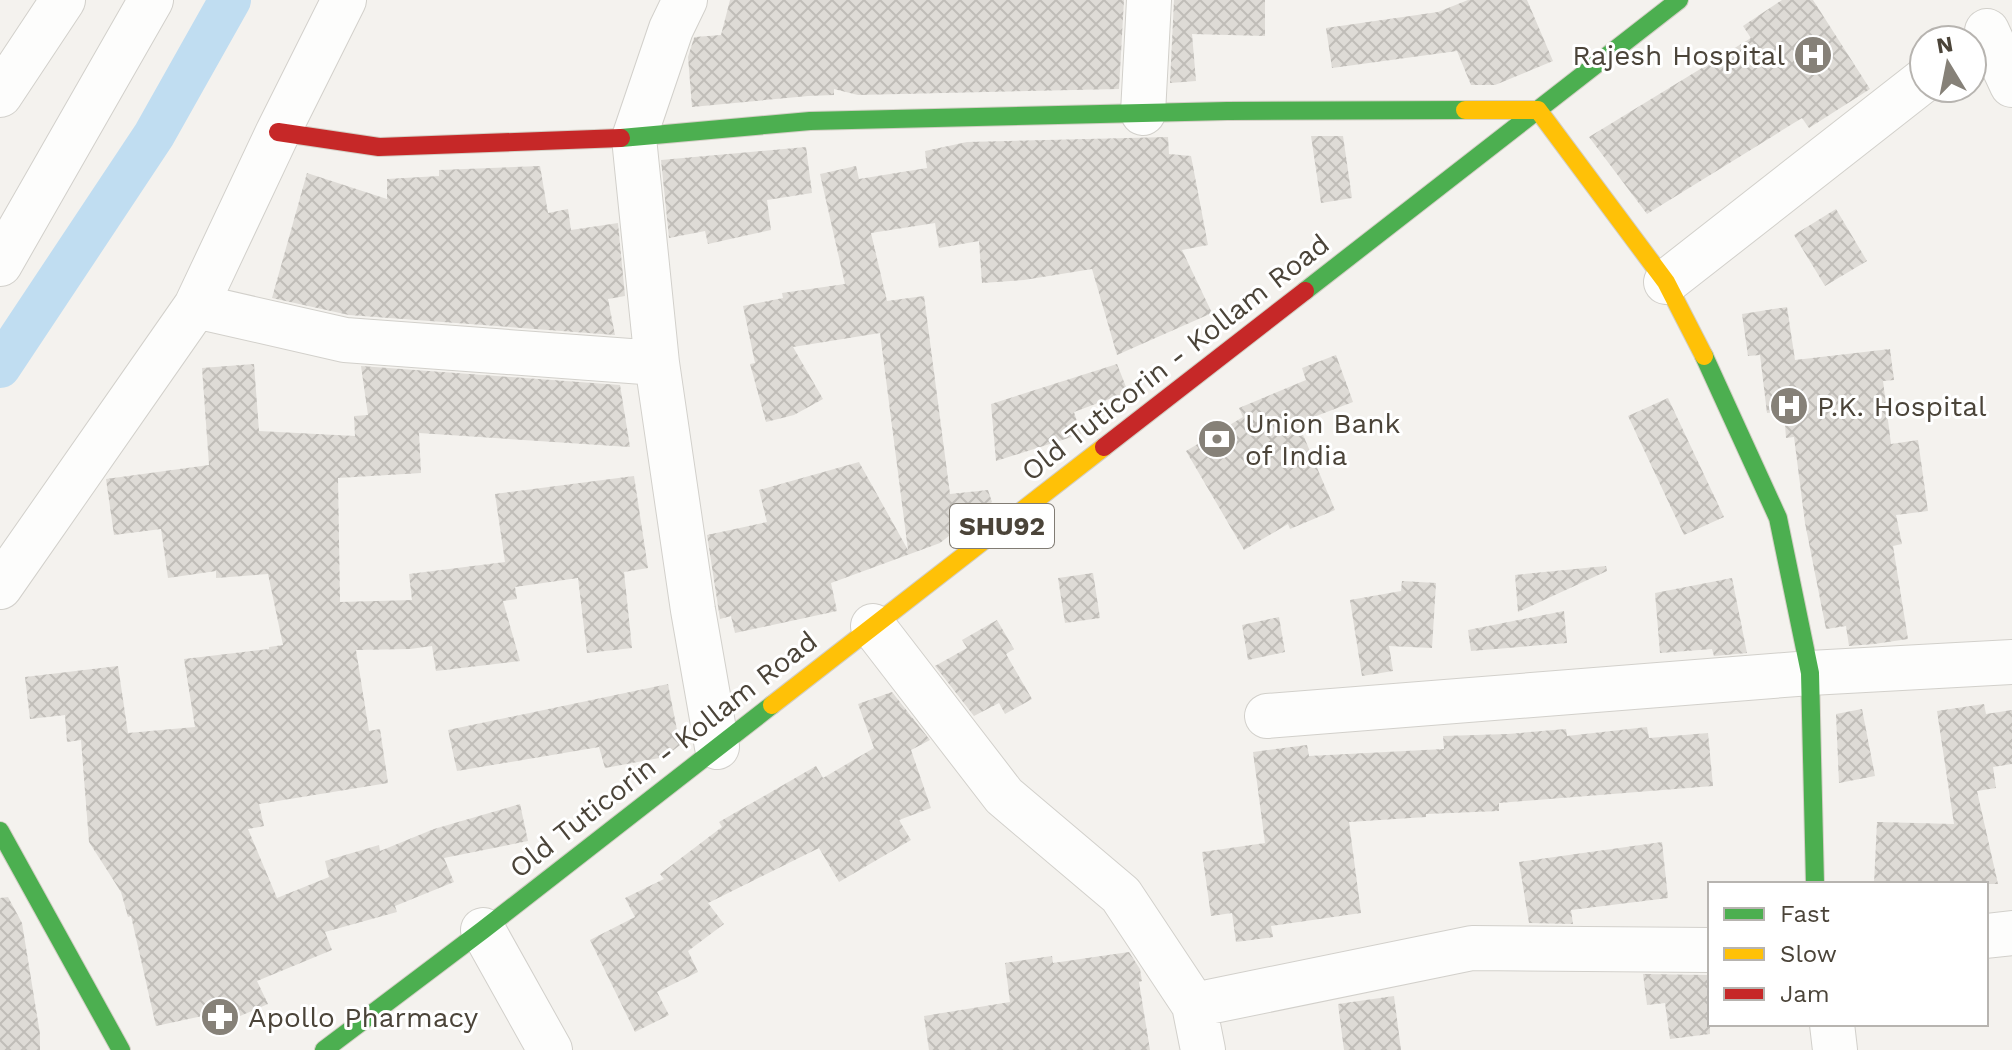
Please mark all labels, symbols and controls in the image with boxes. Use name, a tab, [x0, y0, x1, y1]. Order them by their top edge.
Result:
north arrow	[1908, 24, 1988, 104]
text: N	[1934, 31, 1955, 59]
hospital icon: Rajesh Hospital	[1792, 34, 1834, 76]
place label: Rajesh Hospital	[1572, 39, 1785, 72]
street label: Old Tuticorin - Kollam Road	[1015, 227, 1336, 488]
hospital icon: P.K. Hospital	[1768, 385, 1810, 427]
place label: P.K. Hospital	[1817, 390, 1987, 423]
place label: Union Bank of India	[1245, 407, 1401, 472]
bank icon: Union Bank of India	[1196, 418, 1238, 460]
road number: SHU92	[950, 504, 1054, 548]
street label: Old Tuticorin - Kollam Road	[503, 624, 824, 885]
legend	[1708, 882, 1988, 1026]
text: Fast	[1780, 900, 1830, 928]
text: Slow	[1780, 940, 1837, 968]
text: Jam	[1780, 980, 1830, 1008]
pharmacy icon: Apollo Pharmacy	[199, 996, 241, 1038]
place label: Apollo Pharmacy	[248, 1001, 479, 1034]

